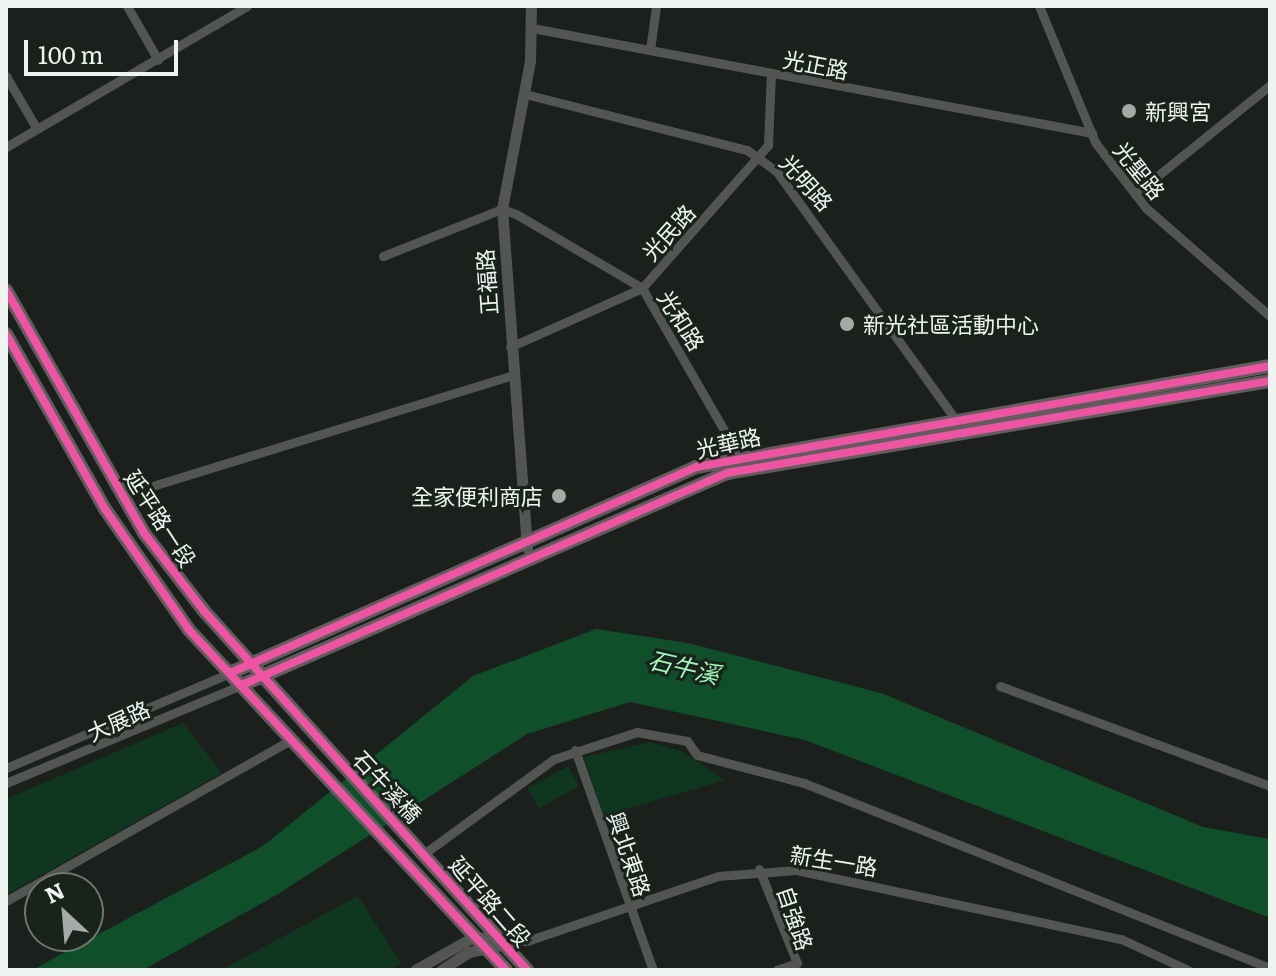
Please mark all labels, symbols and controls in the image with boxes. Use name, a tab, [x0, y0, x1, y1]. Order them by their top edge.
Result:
scale bar	[28, 24, 182, 74]
text: 100 m	[38, 36, 104, 71]
street label: 光正路	[781, 45, 851, 83]
place label: 新興宮	[1145, 98, 1211, 124]
marker: 新興宮	[1120, 102, 1138, 120]
street label: 光聖路	[1109, 136, 1171, 204]
street label: 光明路	[775, 149, 839, 215]
street label: 光民路	[636, 199, 700, 265]
street label: 正福路	[471, 248, 501, 316]
street label: 光和路	[653, 285, 711, 355]
place label: 新光社區活動中心	[863, 311, 1039, 337]
marker: 新光社區活動中心	[838, 315, 856, 333]
street label: 光華路	[693, 422, 763, 462]
street label: 延平路一段	[120, 465, 202, 571]
place label: 全家便利商店	[411, 483, 543, 509]
marker: 全家便利商店	[550, 487, 568, 505]
water label: 石牛溪	[646, 644, 722, 688]
street label: 大展路	[82, 695, 154, 745]
street label: 石牛溪橋	[348, 745, 428, 827]
street label: 興北東路	[603, 808, 657, 900]
street label: 新生一路	[788, 840, 880, 880]
street label: 延平路二段	[445, 851, 537, 951]
north arrow	[24, 872, 104, 952]
text: N	[39, 873, 70, 911]
street label: 自強路	[773, 883, 819, 953]

